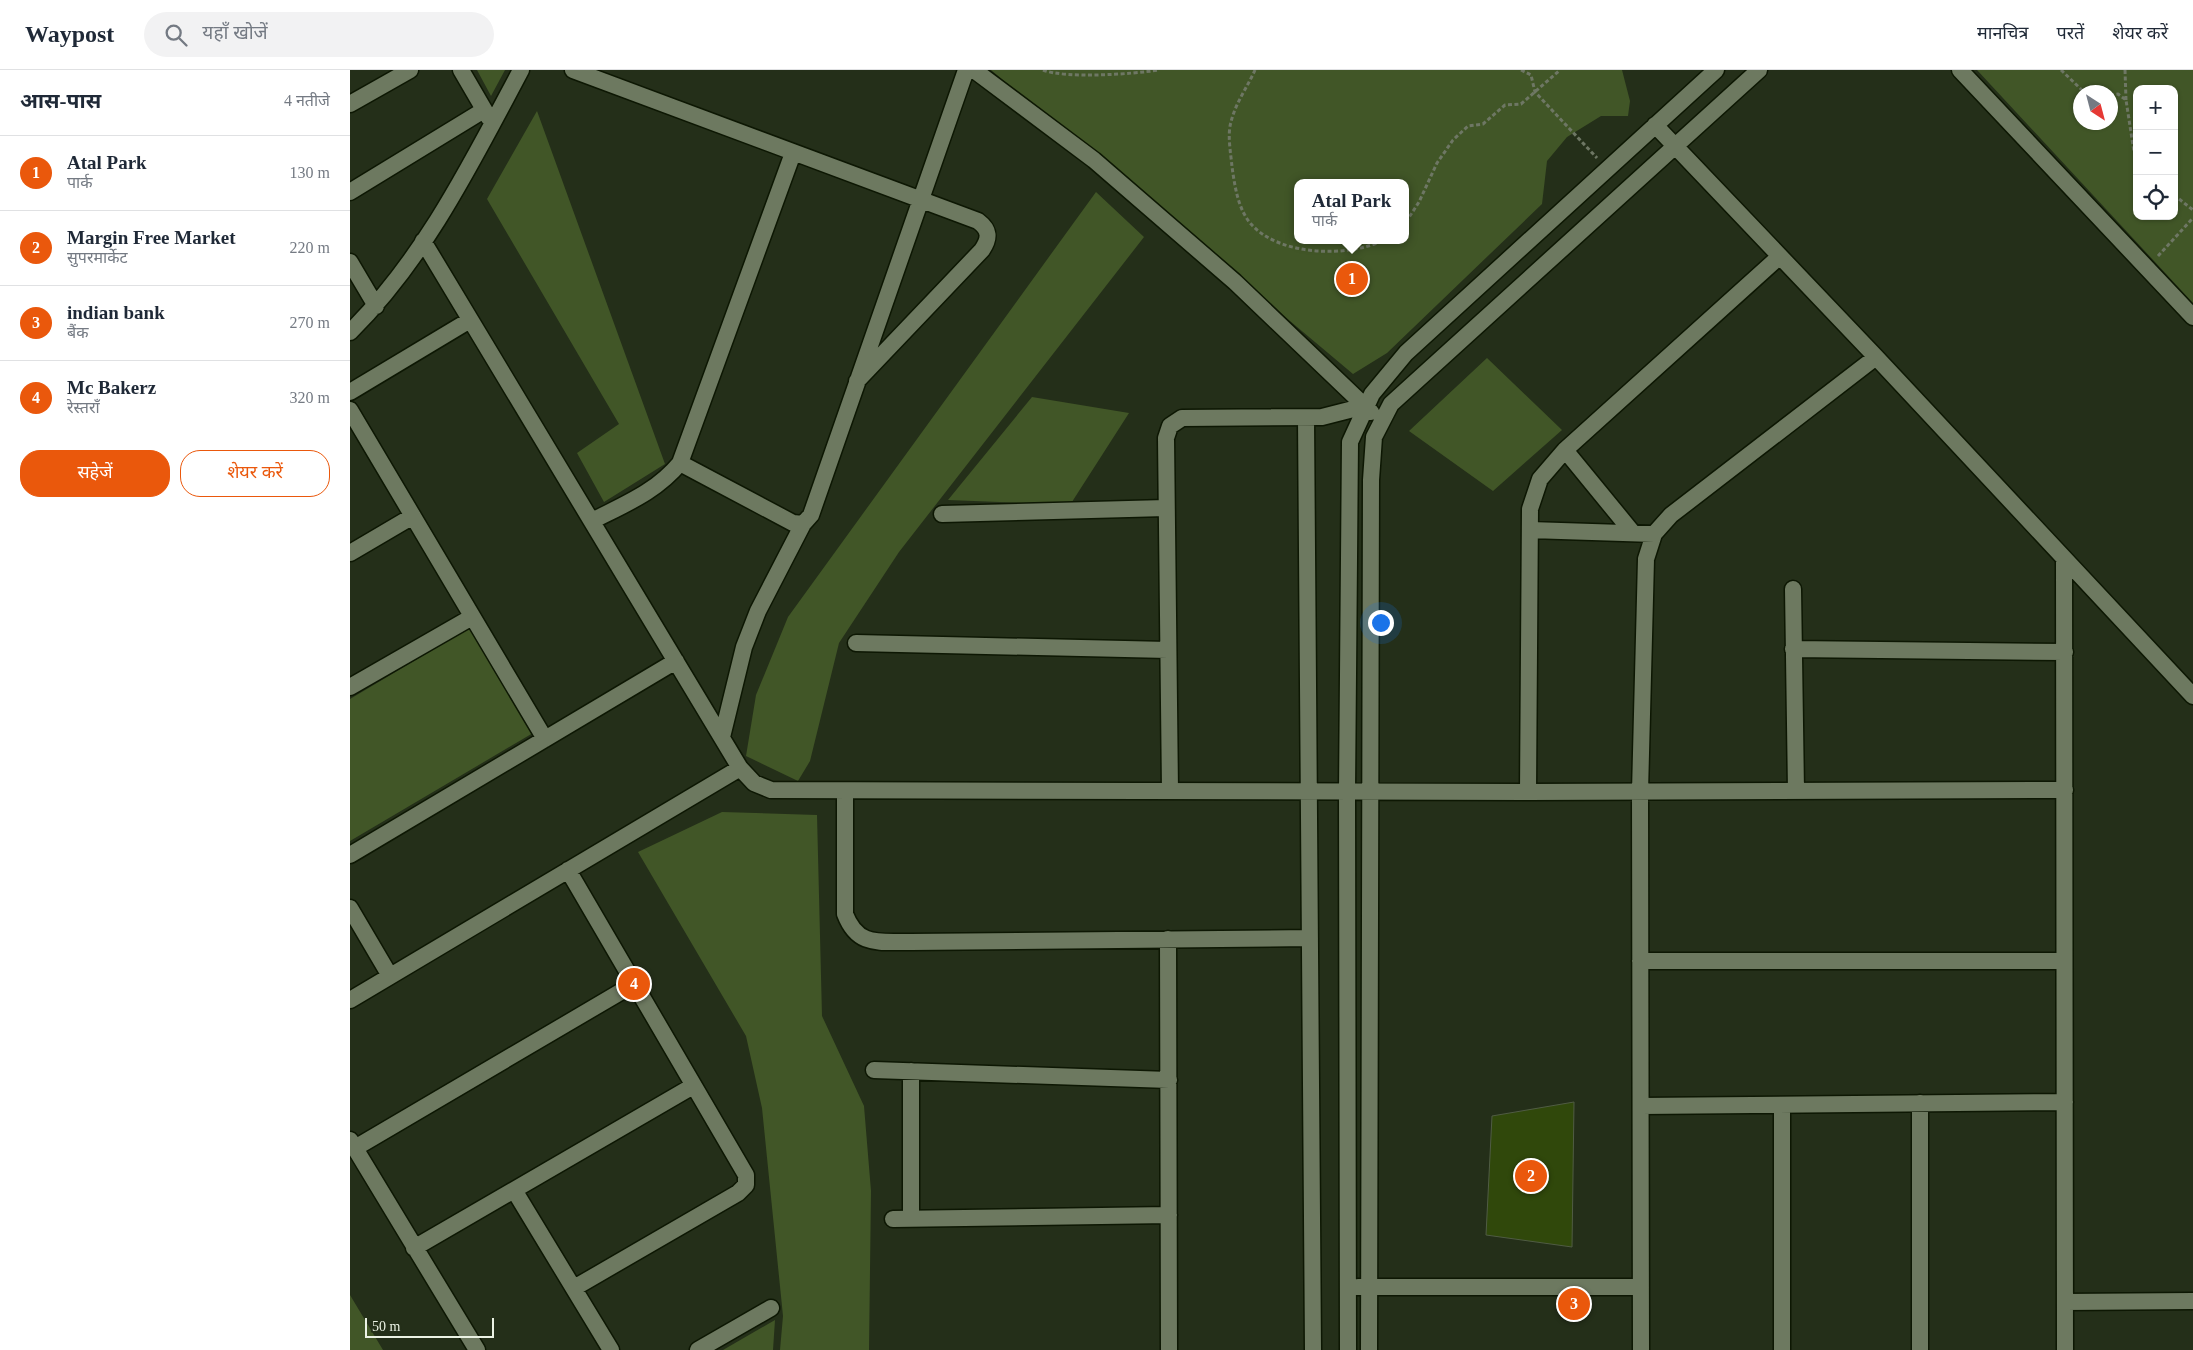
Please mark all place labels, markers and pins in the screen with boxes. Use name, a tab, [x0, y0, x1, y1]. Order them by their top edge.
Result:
pin: 1	[1336, 260, 1368, 298]
pin: 4	[618, 965, 650, 1003]
pin: 2	[1515, 1157, 1547, 1195]
pin: 3	[1558, 1285, 1590, 1323]

